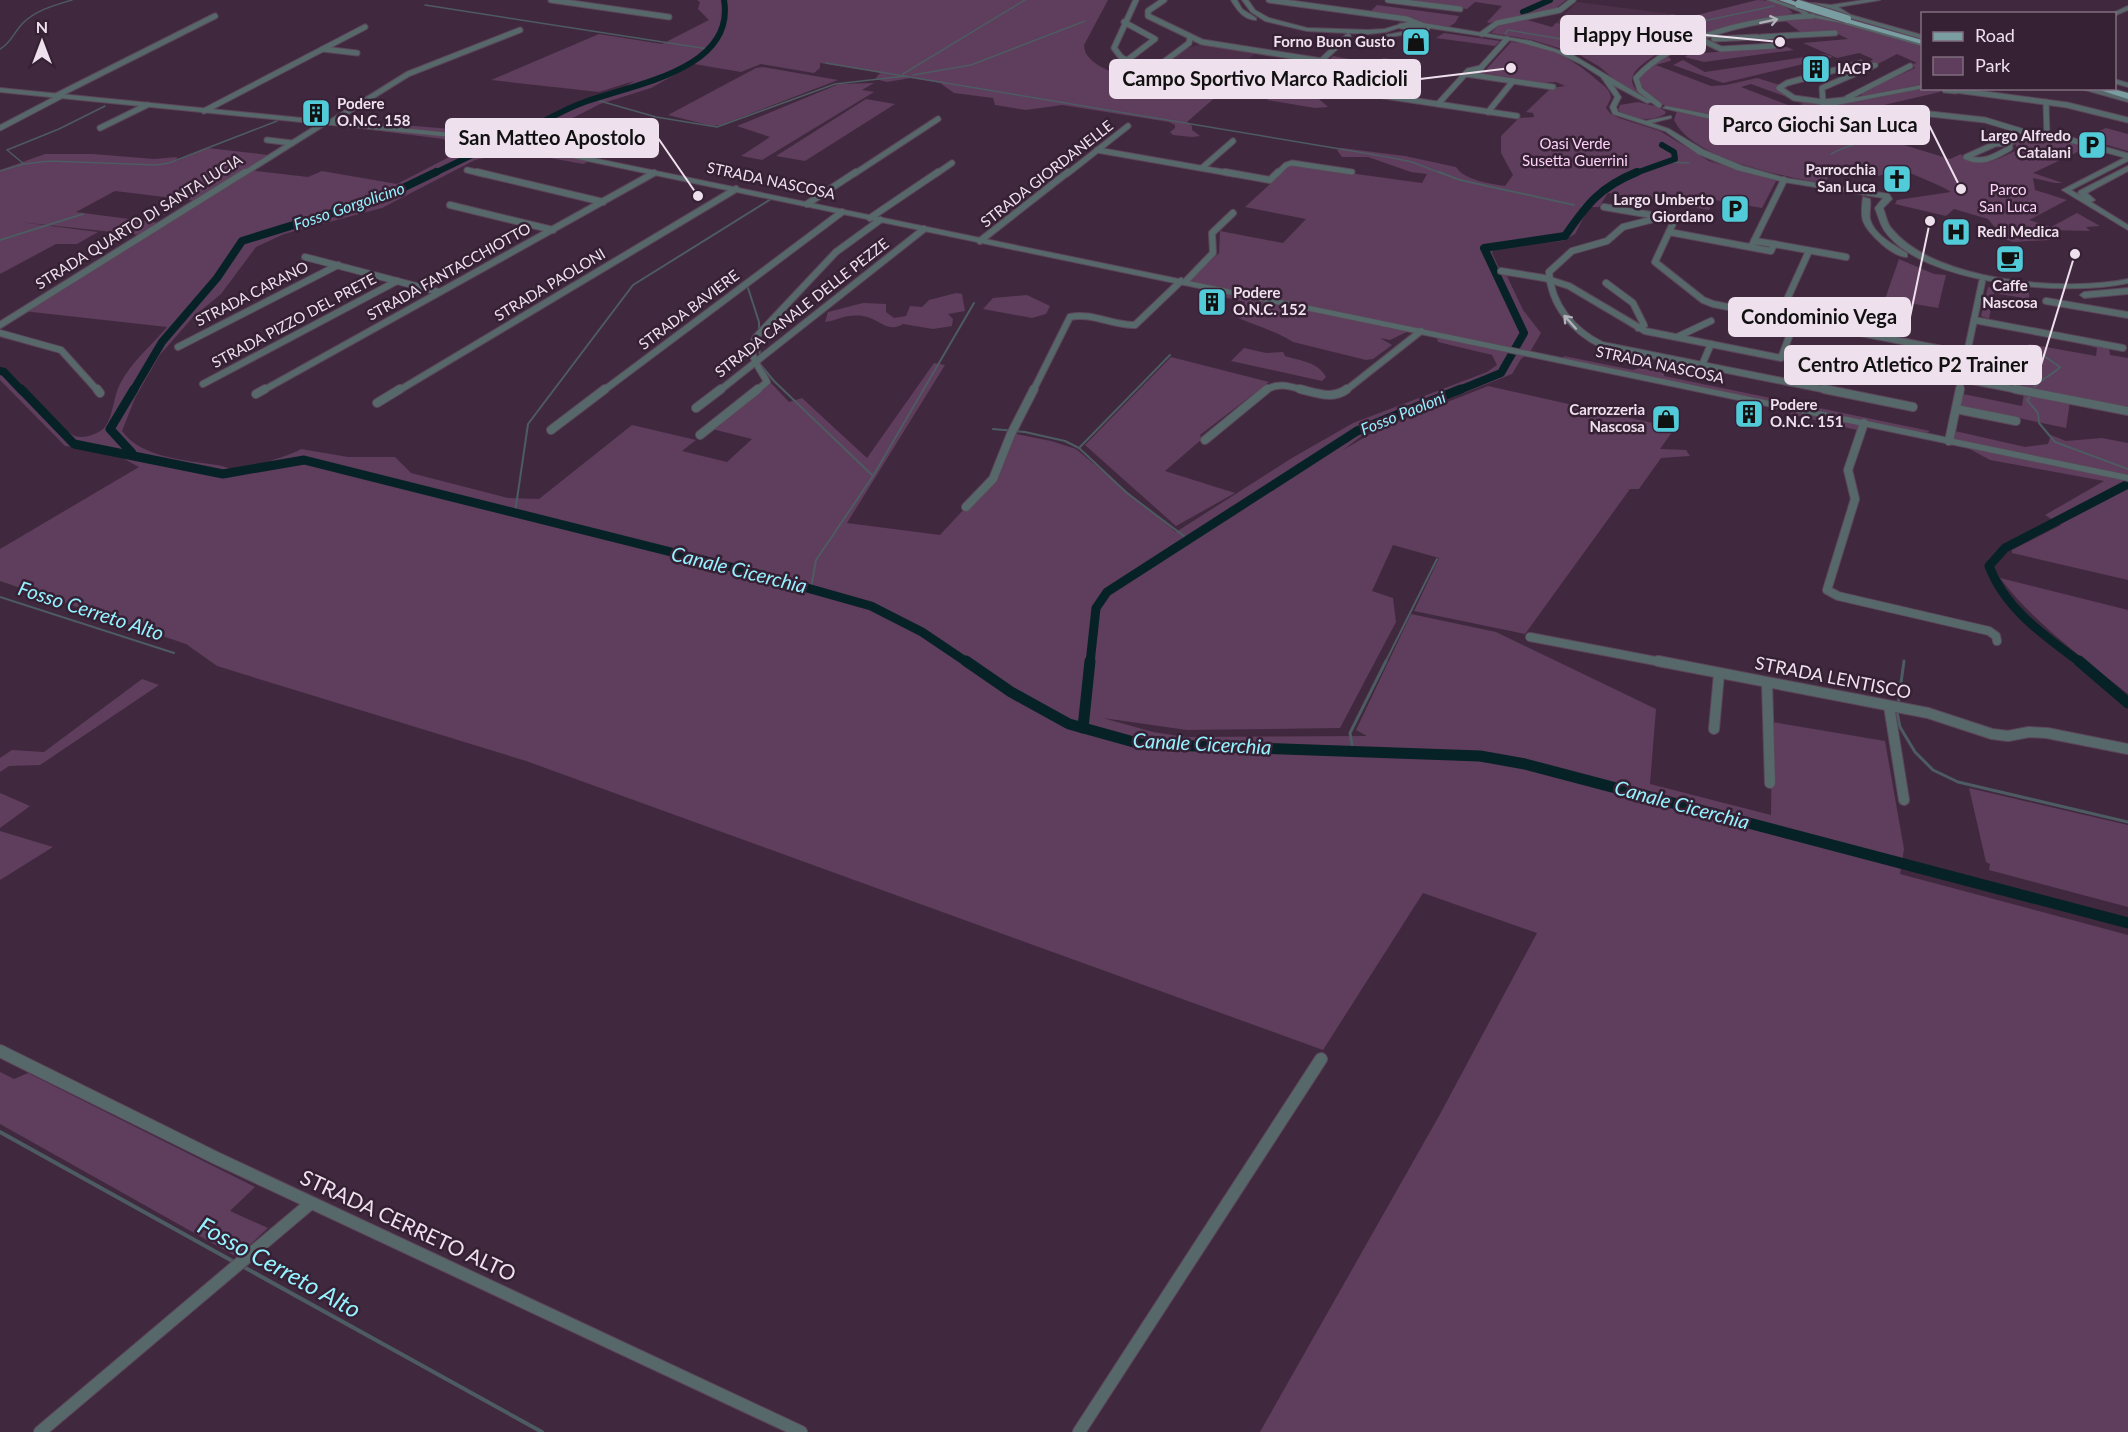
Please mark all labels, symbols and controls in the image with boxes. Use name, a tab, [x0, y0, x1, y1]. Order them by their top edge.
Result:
north arrow	[12, 12, 72, 72]
legend	[1921, 12, 2116, 90]
one-way arrow	[1759, 15, 1778, 27]
callout: Happy House	[1561, 16, 1705, 54]
text: N	[36, 17, 48, 36]
text: Happy House	[1573, 22, 1693, 46]
text: Road	[1975, 24, 2015, 46]
shop icon: Forno Buon Gusto	[1400, 26, 1432, 58]
place label: Forno Buon Gusto	[1273, 32, 1395, 50]
building icon: IACP	[1800, 53, 1832, 85]
text: Park	[1975, 54, 2011, 76]
place label: IACP	[1837, 59, 1871, 77]
callout: Campo Sportivo Marco Radicioli	[1110, 60, 1420, 98]
text: Campo Sportivo Marco Radicioli	[1122, 66, 1408, 90]
place label: Podere O.N.C. 158	[337, 94, 411, 129]
building icon: Podere O.N.C. 158	[300, 97, 332, 129]
callout: Parco Giochi San Luca	[1710, 106, 1929, 144]
text: Parco Giochi San Luca	[1722, 112, 1918, 136]
street label: STRADA GIORDANELLE	[977, 116, 1116, 231]
callout: San Matteo Apostolo	[446, 119, 658, 157]
text: San Matteo Apostolo	[459, 125, 645, 149]
place label: Largo Alfredo Catalani	[1981, 126, 2071, 161]
parking icon: Largo Alfredo Catalani	[2076, 129, 2108, 161]
park label: Oasi Verde Susetta Guerrini	[1522, 134, 1628, 169]
street label: STRADA QUARTO DI SANTA LUCIA	[32, 149, 246, 292]
street label: STRADA NASCOSA	[705, 158, 838, 203]
place label: Parrocchia San Luca	[1806, 160, 1876, 195]
church icon: Parrocchia San Luca	[1881, 163, 1913, 195]
water label: Fosso Gorgolicino	[291, 178, 407, 233]
park label: Parco San Luca	[1979, 180, 2037, 215]
place label: Largo Umberto Giordano	[1613, 190, 1714, 225]
parking icon: Largo Umberto Giordano	[1719, 193, 1751, 225]
hospital icon: Redi Medica	[1940, 216, 1972, 248]
street label: STRADA FANTACCHIOTTO	[364, 219, 533, 324]
place label: Redi Medica	[1977, 222, 2059, 240]
street label: STRADA CANALE DELLE PEZZE	[711, 234, 892, 381]
cafe icon: Caffe Nascosa	[1994, 243, 2026, 275]
street label: STRADA PAOLONI	[491, 244, 608, 324]
street label: STRADA CARANO	[192, 257, 311, 329]
street label: STRADA BAVIERE	[635, 266, 742, 353]
street label: STRADA PIZZO DEL PRETE	[208, 269, 379, 371]
place label: Caffe Nascosa	[1982, 276, 2038, 311]
place label: Podere O.N.C. 152	[1233, 283, 1307, 318]
building icon: Podere O.N.C. 152	[1196, 286, 1228, 318]
callout: Condominio Vega	[1729, 298, 1910, 336]
text: Condominio Vega	[1741, 304, 1897, 328]
one-way arrow	[1563, 314, 1577, 329]
street label: STRADA NASCOSA	[1594, 342, 1727, 387]
callout: Centro Atletico P2 Trainer	[1785, 346, 2041, 384]
text: Centro Atletico P2 Trainer	[1798, 352, 2029, 376]
water label: Fosso Paoloni	[1358, 387, 1448, 438]
place label: Podere O.N.C. 151	[1770, 395, 1843, 430]
building icon: Podere O.N.C. 151	[1733, 398, 1765, 430]
place label: Carrozzeria Nascosa	[1569, 400, 1645, 435]
shop icon: Carrozzeria Nascosa	[1650, 403, 1682, 435]
water label: Canale Cicerchia	[669, 541, 809, 597]
water label: Fosso Cerreto Alto	[16, 575, 167, 645]
street label: STRADA LENTISCO	[1753, 651, 1913, 703]
water label: Canale Cicerchia	[1132, 727, 1272, 759]
water label: Canale Cicerchia	[1612, 774, 1752, 834]
street label: STRADA CERRETO ALTO	[297, 1164, 520, 1286]
water label: Fosso Cerreto Alto	[193, 1210, 366, 1323]

